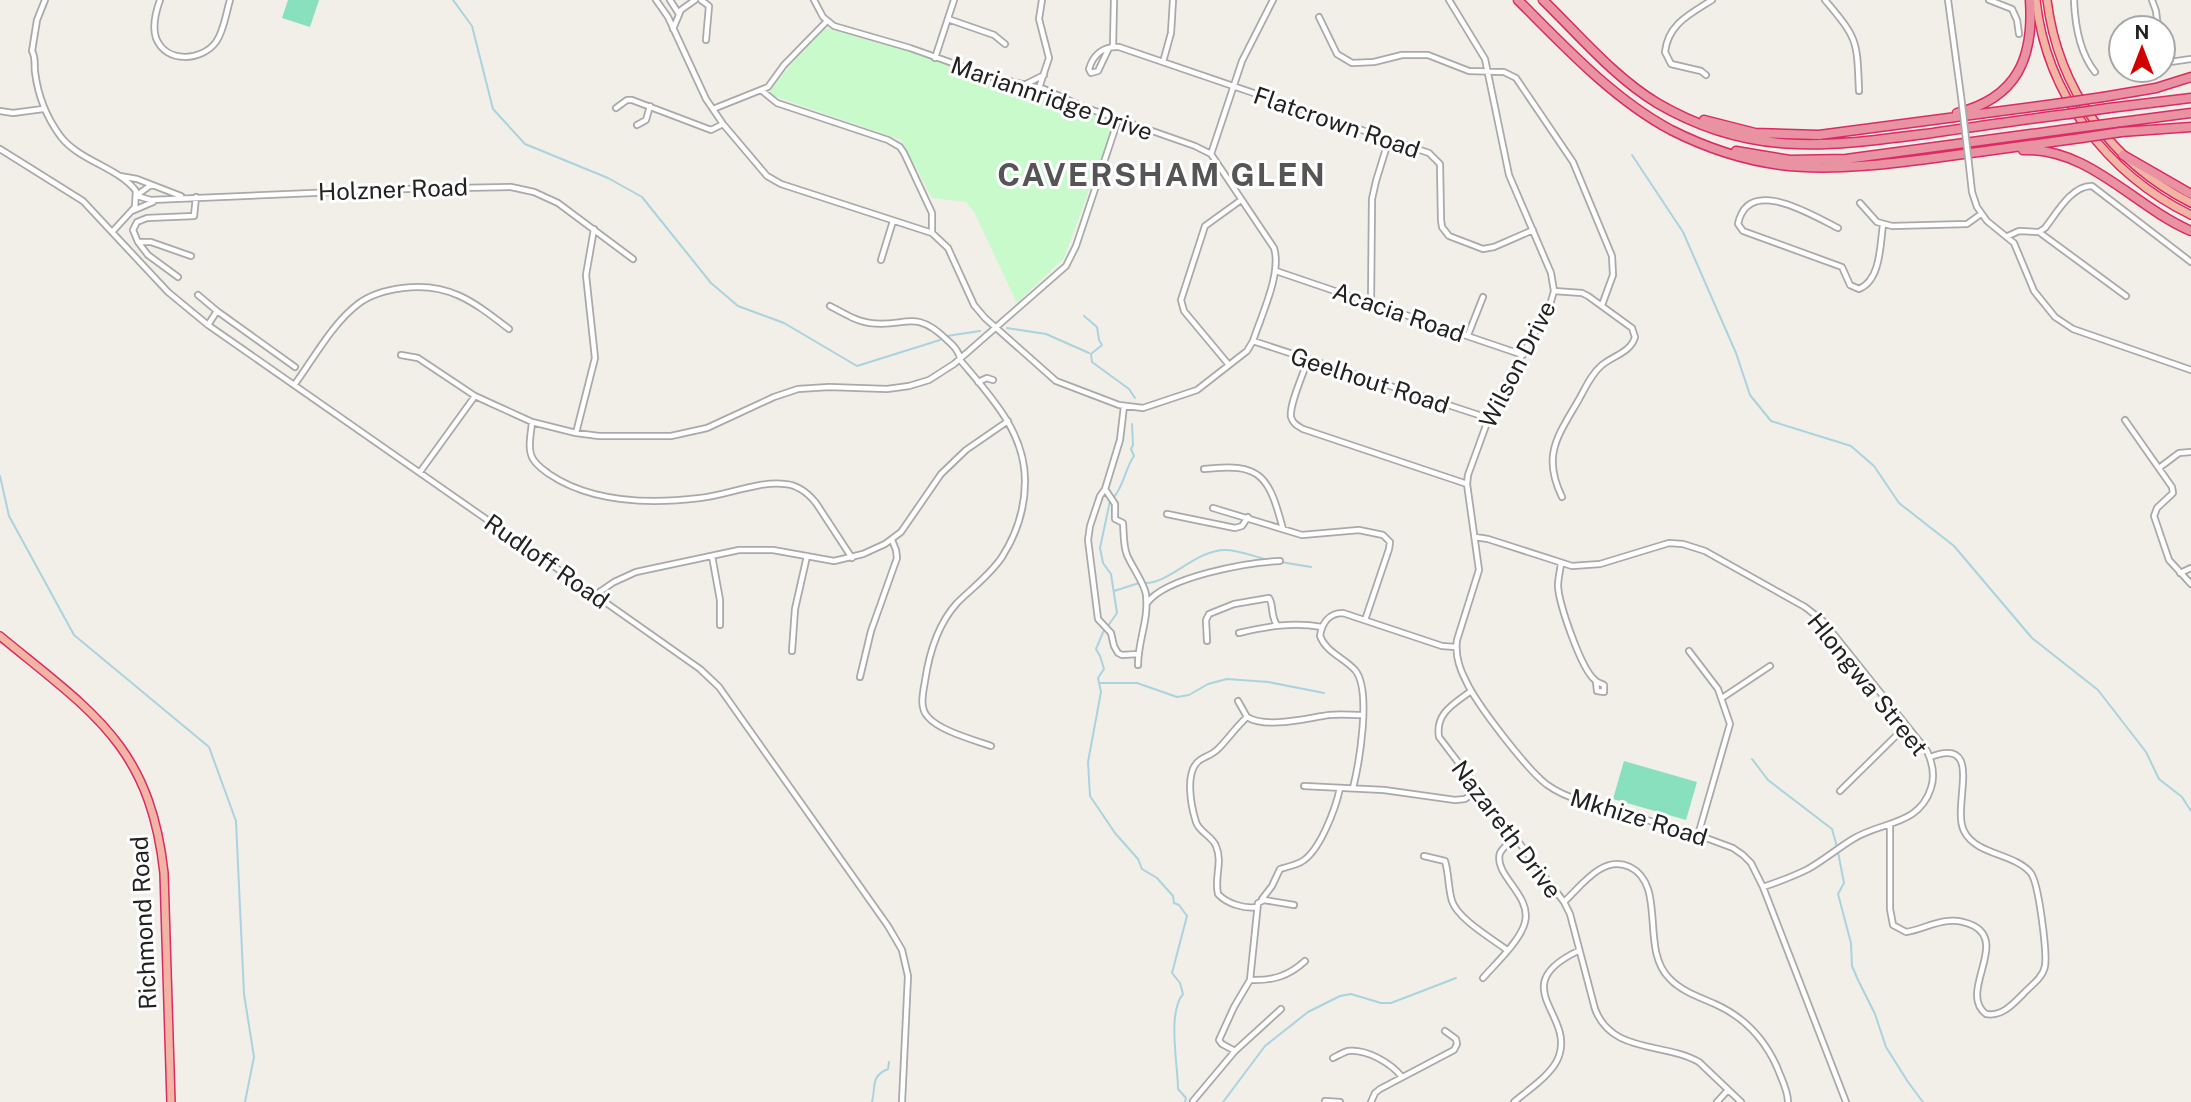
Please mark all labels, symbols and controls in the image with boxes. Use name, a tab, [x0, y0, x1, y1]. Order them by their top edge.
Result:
north arrow	[2107, 14, 2177, 84]
text: N	[2135, 21, 2149, 43]
street label: Mariannridge Drive	[947, 50, 1157, 146]
street label: Flatcrown Road	[1250, 80, 1424, 164]
district label: CAVERSHAM GLEN	[997, 156, 1327, 193]
street label: Holzner Road	[317, 172, 469, 206]
street label: Acacia Road	[1329, 276, 1469, 348]
street label: Wilson Drive	[1473, 296, 1561, 432]
street label: Geelhout Road	[1287, 341, 1453, 419]
street label: Rudloff Road	[479, 508, 615, 614]
street label: Hlongwa Street	[1802, 607, 1934, 761]
street label: Nazareth Drive	[1446, 755, 1568, 903]
street label: Mkhize Road	[1567, 783, 1711, 851]
street label: Richmond Road	[124, 835, 162, 1011]

